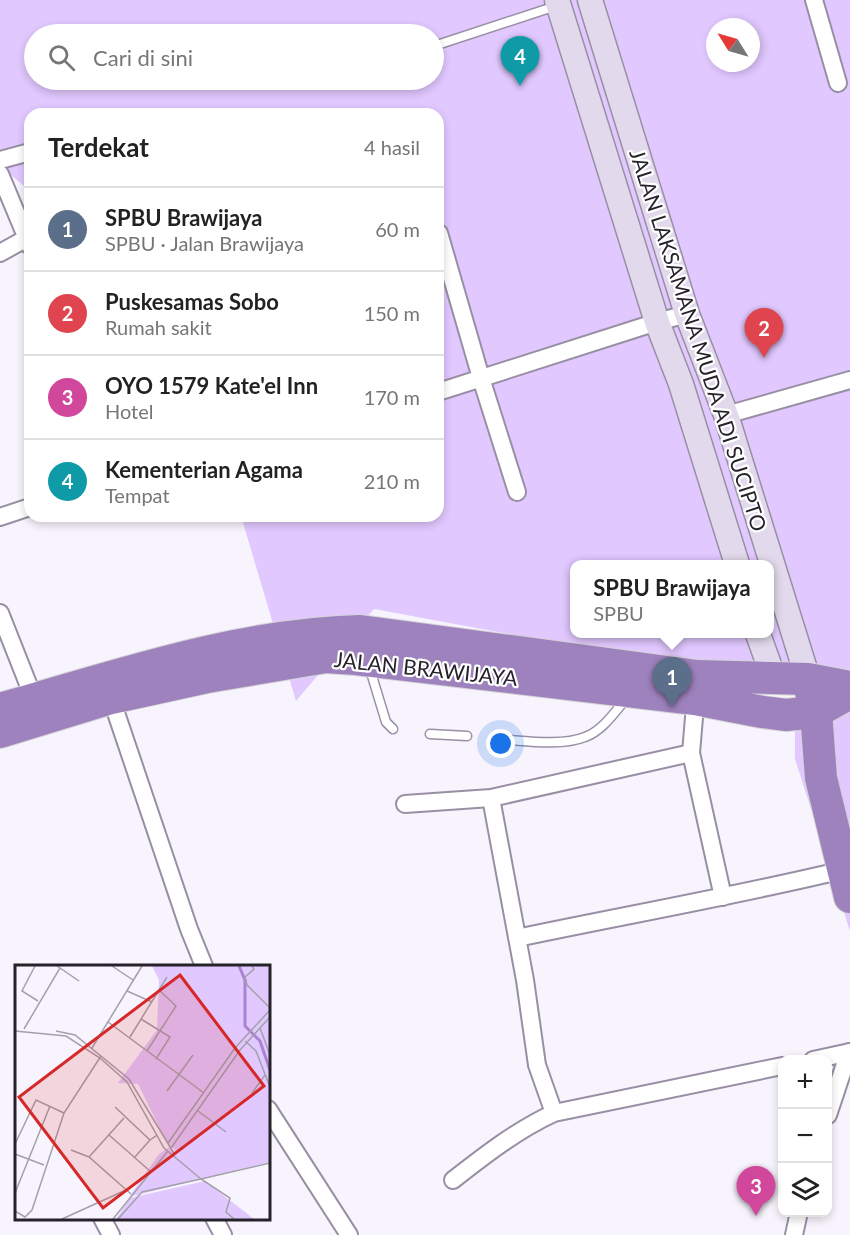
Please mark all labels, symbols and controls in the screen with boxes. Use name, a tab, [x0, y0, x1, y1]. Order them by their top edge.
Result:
north arrow	[706, 18, 760, 72]
search box	[24, 24, 444, 90]
pin: 4	[500, 36, 540, 86]
icon: search	[45, 41, 78, 74]
text: Cari di sini	[93, 44, 193, 71]
text: Terdekat	[48, 131, 149, 163]
text: 4 hasil	[364, 135, 420, 159]
street label: JALAN LAKSAMANA MUDA ADI SUCIPTO	[625, 146, 773, 534]
text: SPBU Brawijaya	[105, 204, 262, 231]
text: 1	[62, 217, 73, 241]
text: 60 m	[375, 217, 420, 241]
text: SPBU · Jalan Brawijaya	[105, 231, 304, 255]
text: Puskesamas Sobo	[105, 288, 279, 315]
text: 2	[62, 301, 73, 325]
text: 150 m	[364, 301, 420, 325]
pin: 2	[744, 308, 783, 358]
text: Rumah sakit	[105, 315, 212, 339]
text: OYO 1579 Kate'el Inn	[105, 372, 318, 399]
text: 3	[62, 385, 73, 409]
text: 170 m	[364, 385, 420, 409]
text: Hotel	[105, 399, 154, 423]
text: Kementerian Agama	[105, 456, 303, 483]
text: 4	[62, 469, 73, 493]
text: 210 m	[364, 469, 420, 493]
text: Tempat	[105, 483, 170, 507]
popup	[570, 560, 774, 638]
text: SPBU Brawijaya	[593, 574, 751, 601]
text: SPBU	[593, 601, 644, 625]
street label: JALAN BRAWIJAYA	[333, 646, 520, 690]
pin: 1	[652, 658, 692, 707]
your location	[486, 729, 515, 758]
inset map	[15, 965, 270, 1220]
map controls	[778, 1055, 832, 1217]
button: +	[778, 1055, 832, 1109]
button: −	[778, 1109, 832, 1163]
button: layers	[778, 1163, 832, 1217]
pin: 3	[736, 1166, 776, 1216]

